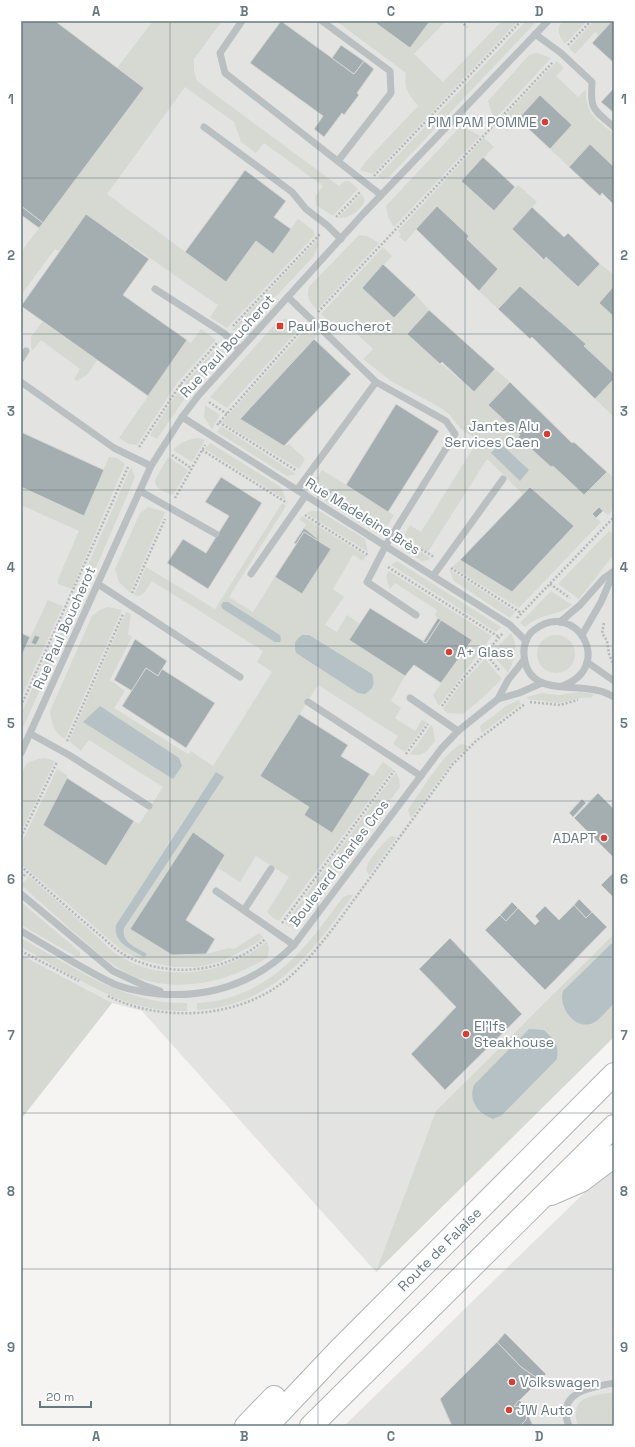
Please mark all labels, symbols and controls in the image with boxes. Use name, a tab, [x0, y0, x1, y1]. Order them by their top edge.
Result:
text: A	[92, 3, 101, 20]
text: B	[240, 3, 249, 20]
text: C	[387, 3, 395, 20]
text: D	[535, 3, 544, 20]
text: 1	[8, 91, 14, 108]
text: 1	[621, 91, 627, 108]
place label: PIM PAM POMME	[427, 113, 537, 131]
marker: PIM PAM POMME	[540, 117, 550, 127]
text: 2	[7, 247, 15, 264]
text: 2	[620, 247, 628, 264]
street label: Rue Paul Boucherot	[176, 291, 278, 401]
place label: Paul Boucherot	[288, 317, 391, 335]
marker: Paul Boucherot	[275, 321, 285, 331]
text: 3	[7, 403, 15, 420]
text: 3	[620, 403, 628, 420]
place label: Jantes Alu Services Caen	[445, 417, 539, 451]
marker: Jantes Alu Services Caen	[542, 429, 552, 439]
street label: Rue Madeleine Brès	[302, 473, 424, 559]
text: 4	[7, 559, 15, 576]
text: 4	[620, 559, 628, 576]
street label: Rue Paul Boucherot	[29, 564, 99, 692]
place label: A+ Glass	[457, 643, 514, 661]
marker: A+ Glass	[444, 647, 454, 657]
text: 5	[7, 715, 15, 732]
text: 5	[620, 715, 628, 732]
street label: Boulevard Charles Cros	[285, 796, 393, 930]
place label: ADAPT	[553, 829, 596, 847]
marker: ADAPT	[599, 833, 609, 843]
text: 6	[7, 871, 15, 888]
text: 6	[620, 871, 628, 888]
place label: El'Ifs Steakhouse	[474, 1017, 554, 1051]
text: 7	[7, 1027, 15, 1044]
text: 7	[620, 1027, 628, 1044]
marker: El'Ifs Steakhouse	[461, 1029, 471, 1039]
text: 8	[7, 1183, 15, 1200]
text: 8	[620, 1183, 628, 1200]
street label: Route de Falaise	[394, 1203, 485, 1295]
text: 9	[7, 1339, 15, 1356]
text: 9	[620, 1339, 628, 1356]
place label: Volkswagen	[520, 1373, 600, 1391]
marker: Volkswagen	[507, 1377, 517, 1387]
scale bar	[40, 1383, 91, 1409]
text: 20 m	[46, 1389, 74, 1405]
place label: JW Auto	[517, 1401, 573, 1419]
marker: JW Auto	[504, 1405, 514, 1415]
text: A	[92, 1428, 101, 1445]
text: B	[240, 1428, 249, 1445]
text: C	[387, 1428, 395, 1445]
text: D	[535, 1428, 544, 1445]

